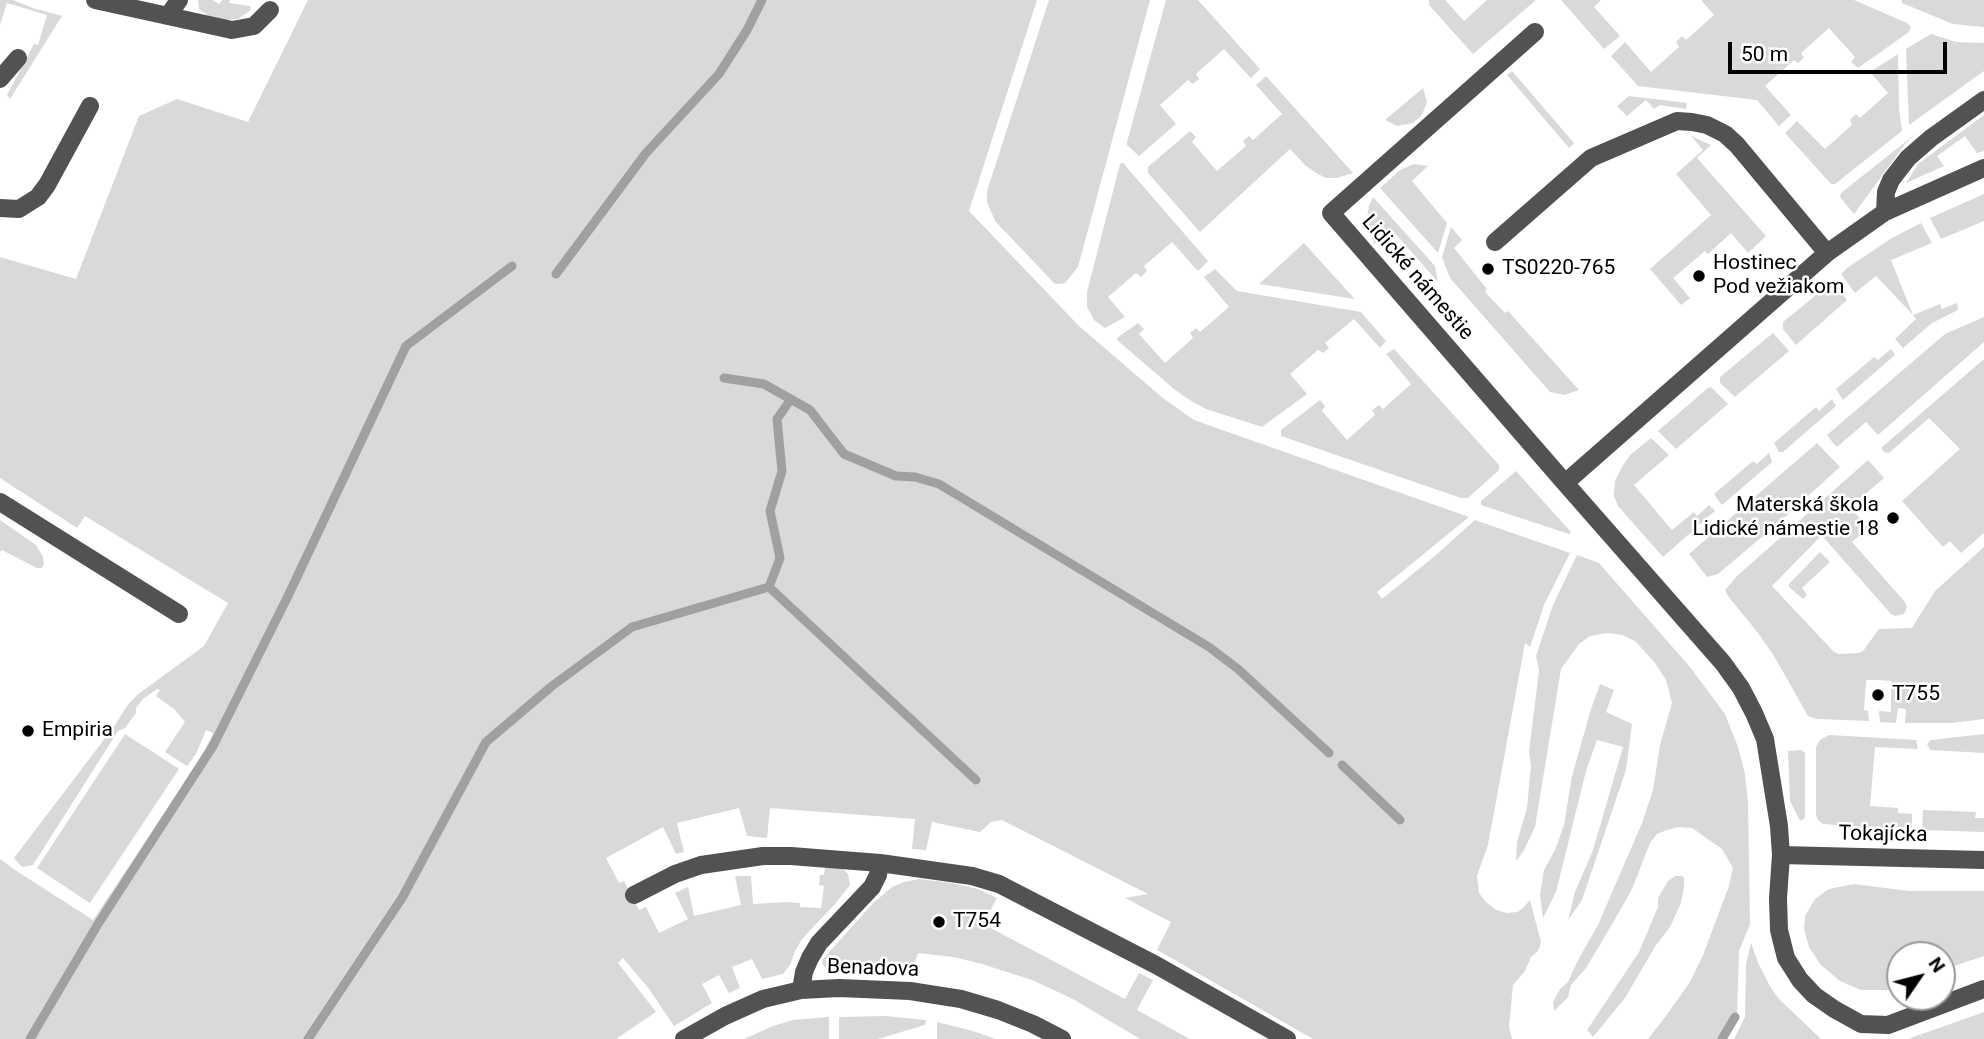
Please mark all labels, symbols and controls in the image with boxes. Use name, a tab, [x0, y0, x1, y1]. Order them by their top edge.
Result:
scale bar	[1732, 28, 1951, 72]
text: 50 m	[1741, 42, 1788, 66]
street label: Lidické námestie	[1356, 210, 1478, 346]
place label: Hostinec Pod vežiakom	[1713, 251, 1844, 301]
place label: TS0220-765	[1502, 256, 1615, 282]
marker: TS0220-765	[1480, 261, 1496, 277]
marker: Hostinec Pod vežiakom	[1691, 268, 1707, 284]
place label: Materská škola Lidické námestie 18	[1693, 493, 1879, 543]
marker: Materská škola Lidické námestie 18	[1885, 510, 1901, 526]
place label: T755	[1892, 682, 1940, 708]
marker: T755	[1870, 687, 1886, 703]
place label: Empiria	[42, 718, 113, 744]
marker: Empiria	[20, 723, 36, 739]
street label: Tokajícka	[1838, 822, 1928, 848]
place label: T754	[953, 909, 1001, 935]
marker: T754	[931, 914, 947, 930]
north arrow	[1886, 941, 1956, 1011]
text: N	[1924, 953, 1950, 977]
street label: Benadova	[826, 955, 920, 983]

